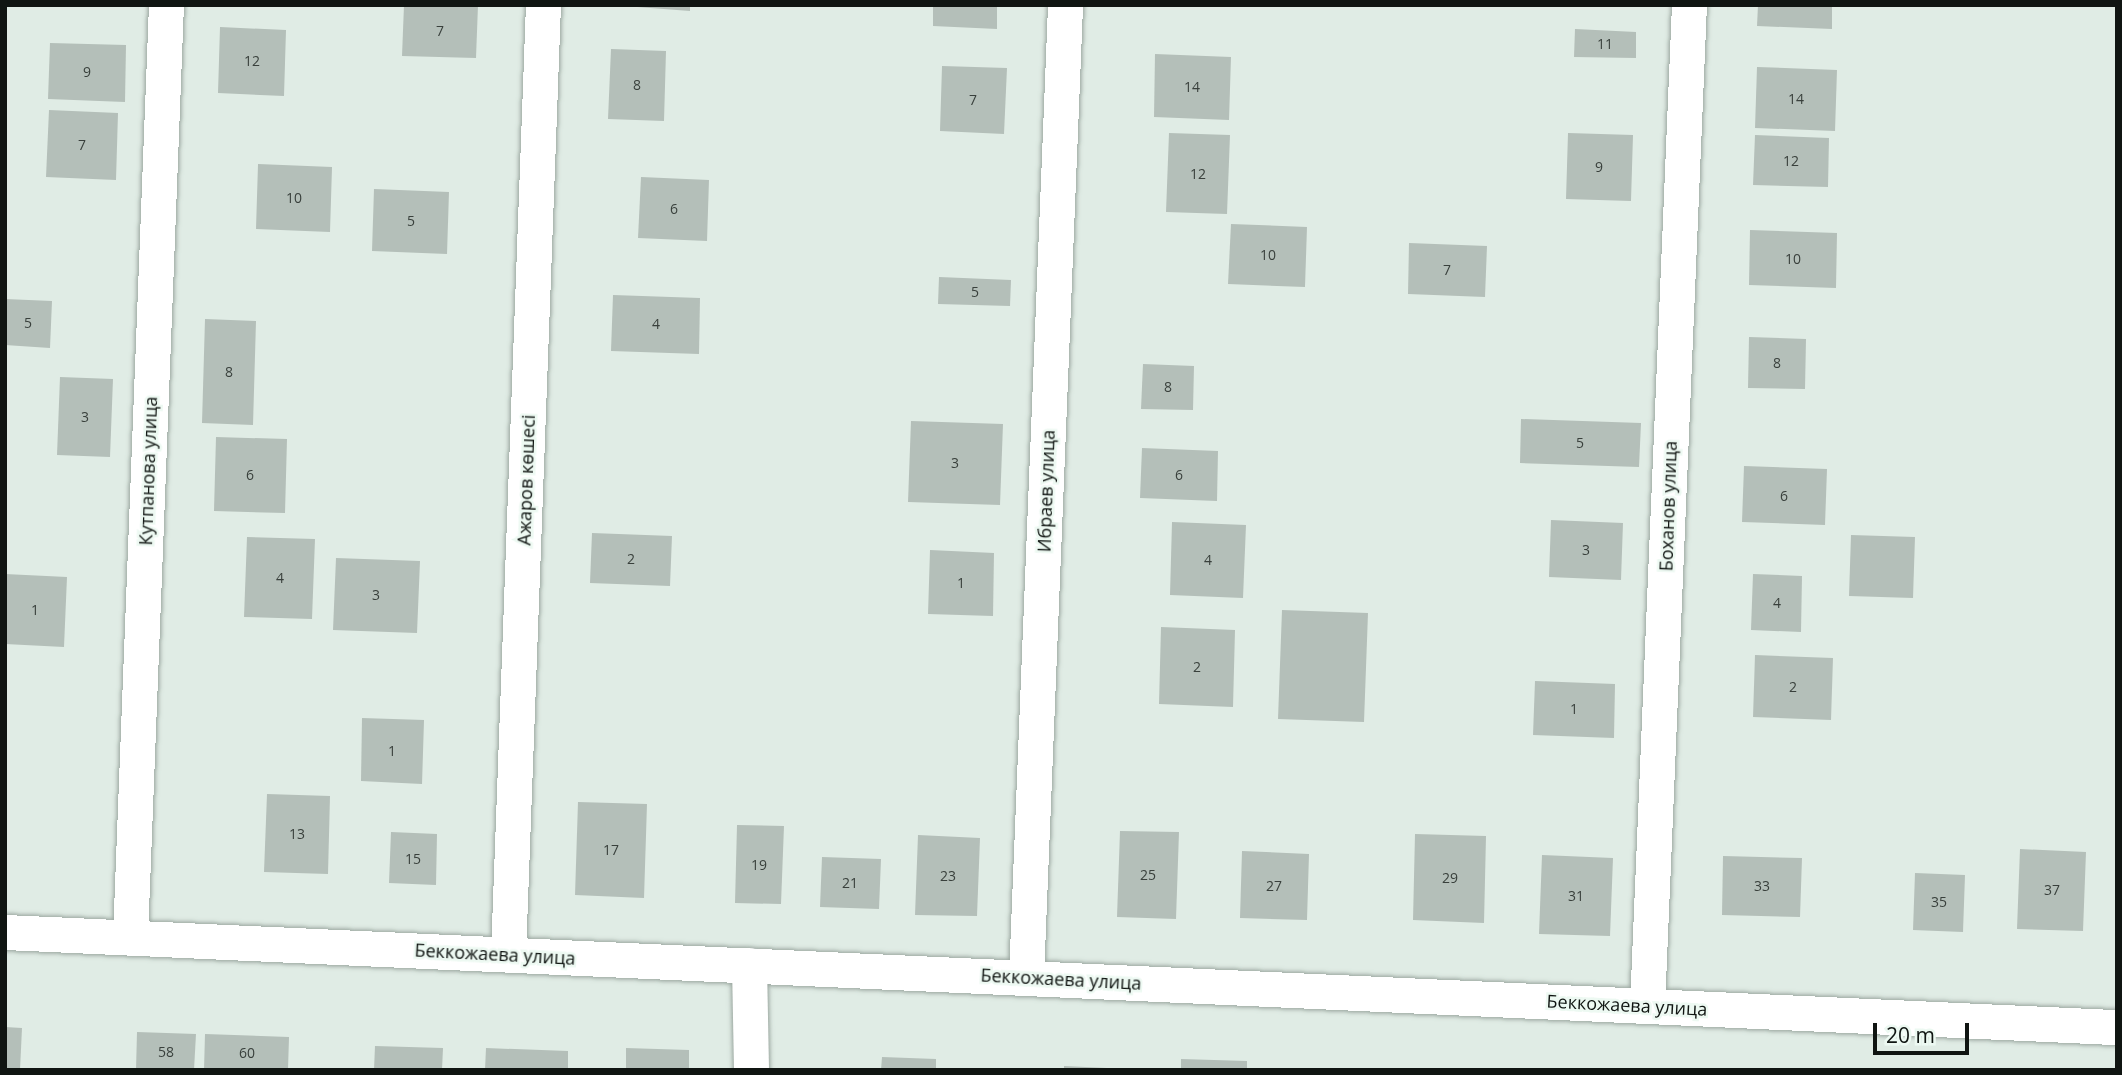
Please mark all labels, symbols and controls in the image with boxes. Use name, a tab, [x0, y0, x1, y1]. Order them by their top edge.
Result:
house number: 7	[436, 23, 444, 39]
house number: 11	[1597, 36, 1613, 52]
house number: 12	[244, 53, 260, 69]
house number: 9	[83, 64, 91, 80]
house number: 8	[633, 77, 641, 93]
house number: 14	[1184, 79, 1200, 95]
house number: 14	[1788, 91, 1804, 107]
house number: 7	[969, 92, 977, 108]
house number: 7	[78, 137, 86, 153]
house number: 12	[1783, 153, 1799, 169]
house number: 9	[1595, 159, 1603, 175]
house number: 12	[1190, 166, 1206, 182]
house number: 10	[286, 190, 302, 206]
house number: 6	[670, 201, 678, 217]
house number: 5	[407, 213, 415, 229]
house number: 10	[1260, 247, 1276, 263]
house number: 10	[1785, 251, 1801, 267]
house number: 7	[1443, 262, 1451, 278]
house number: 5	[971, 284, 979, 300]
house number: 5	[24, 315, 32, 331]
house number: 4	[652, 316, 660, 332]
house number: 8	[1773, 355, 1781, 371]
house number: 8	[225, 364, 233, 380]
house number: 8	[1164, 379, 1172, 395]
street label: Кутпанова улица	[135, 396, 161, 546]
house number: 3	[81, 409, 89, 425]
street label: Ажаров көшесі	[513, 414, 539, 546]
street label: Ибраев улица	[1033, 429, 1059, 553]
house number: 5	[1576, 435, 1584, 451]
street label: Боханов улица	[1655, 440, 1681, 572]
house number: 3	[951, 455, 959, 471]
house number: 6	[246, 467, 254, 483]
house number: 6	[1175, 467, 1183, 483]
house number: 6	[1780, 488, 1788, 504]
house number: 3	[1582, 542, 1590, 558]
house number: 2	[627, 551, 635, 567]
house number: 4	[1204, 552, 1212, 568]
house number: 4	[276, 570, 284, 586]
house number: 1	[957, 575, 965, 591]
house number: 3	[372, 587, 380, 603]
house number: 4	[1773, 595, 1781, 611]
house number: 1	[31, 602, 39, 618]
house number: 2	[1193, 659, 1201, 675]
house number: 2	[1789, 679, 1797, 695]
house number: 1	[1570, 701, 1578, 717]
house number: 1	[388, 743, 396, 759]
house number: 13	[289, 826, 305, 842]
house number: 17	[603, 842, 619, 858]
house number: 15	[405, 851, 421, 867]
house number: 19	[751, 857, 767, 873]
house number: 25	[1140, 867, 1156, 883]
house number: 23	[940, 868, 956, 884]
house number: 29	[1442, 870, 1458, 886]
house number: 21	[842, 875, 858, 891]
house number: 27	[1266, 878, 1282, 894]
house number: 33	[1754, 878, 1770, 894]
house number: 37	[2044, 882, 2060, 898]
house number: 31	[1568, 888, 1584, 904]
house number: 35	[1931, 894, 1947, 910]
street label: Беккожаева улица	[414, 939, 576, 969]
street label: Беккожаева улица	[980, 964, 1142, 994]
street label: Беккожаева улица	[1546, 990, 1708, 1020]
scale bar	[1877, 1009, 1973, 1052]
text: 20 m	[1886, 1021, 1935, 1049]
house number: 58	[158, 1044, 174, 1060]
house number: 60	[239, 1045, 255, 1061]

